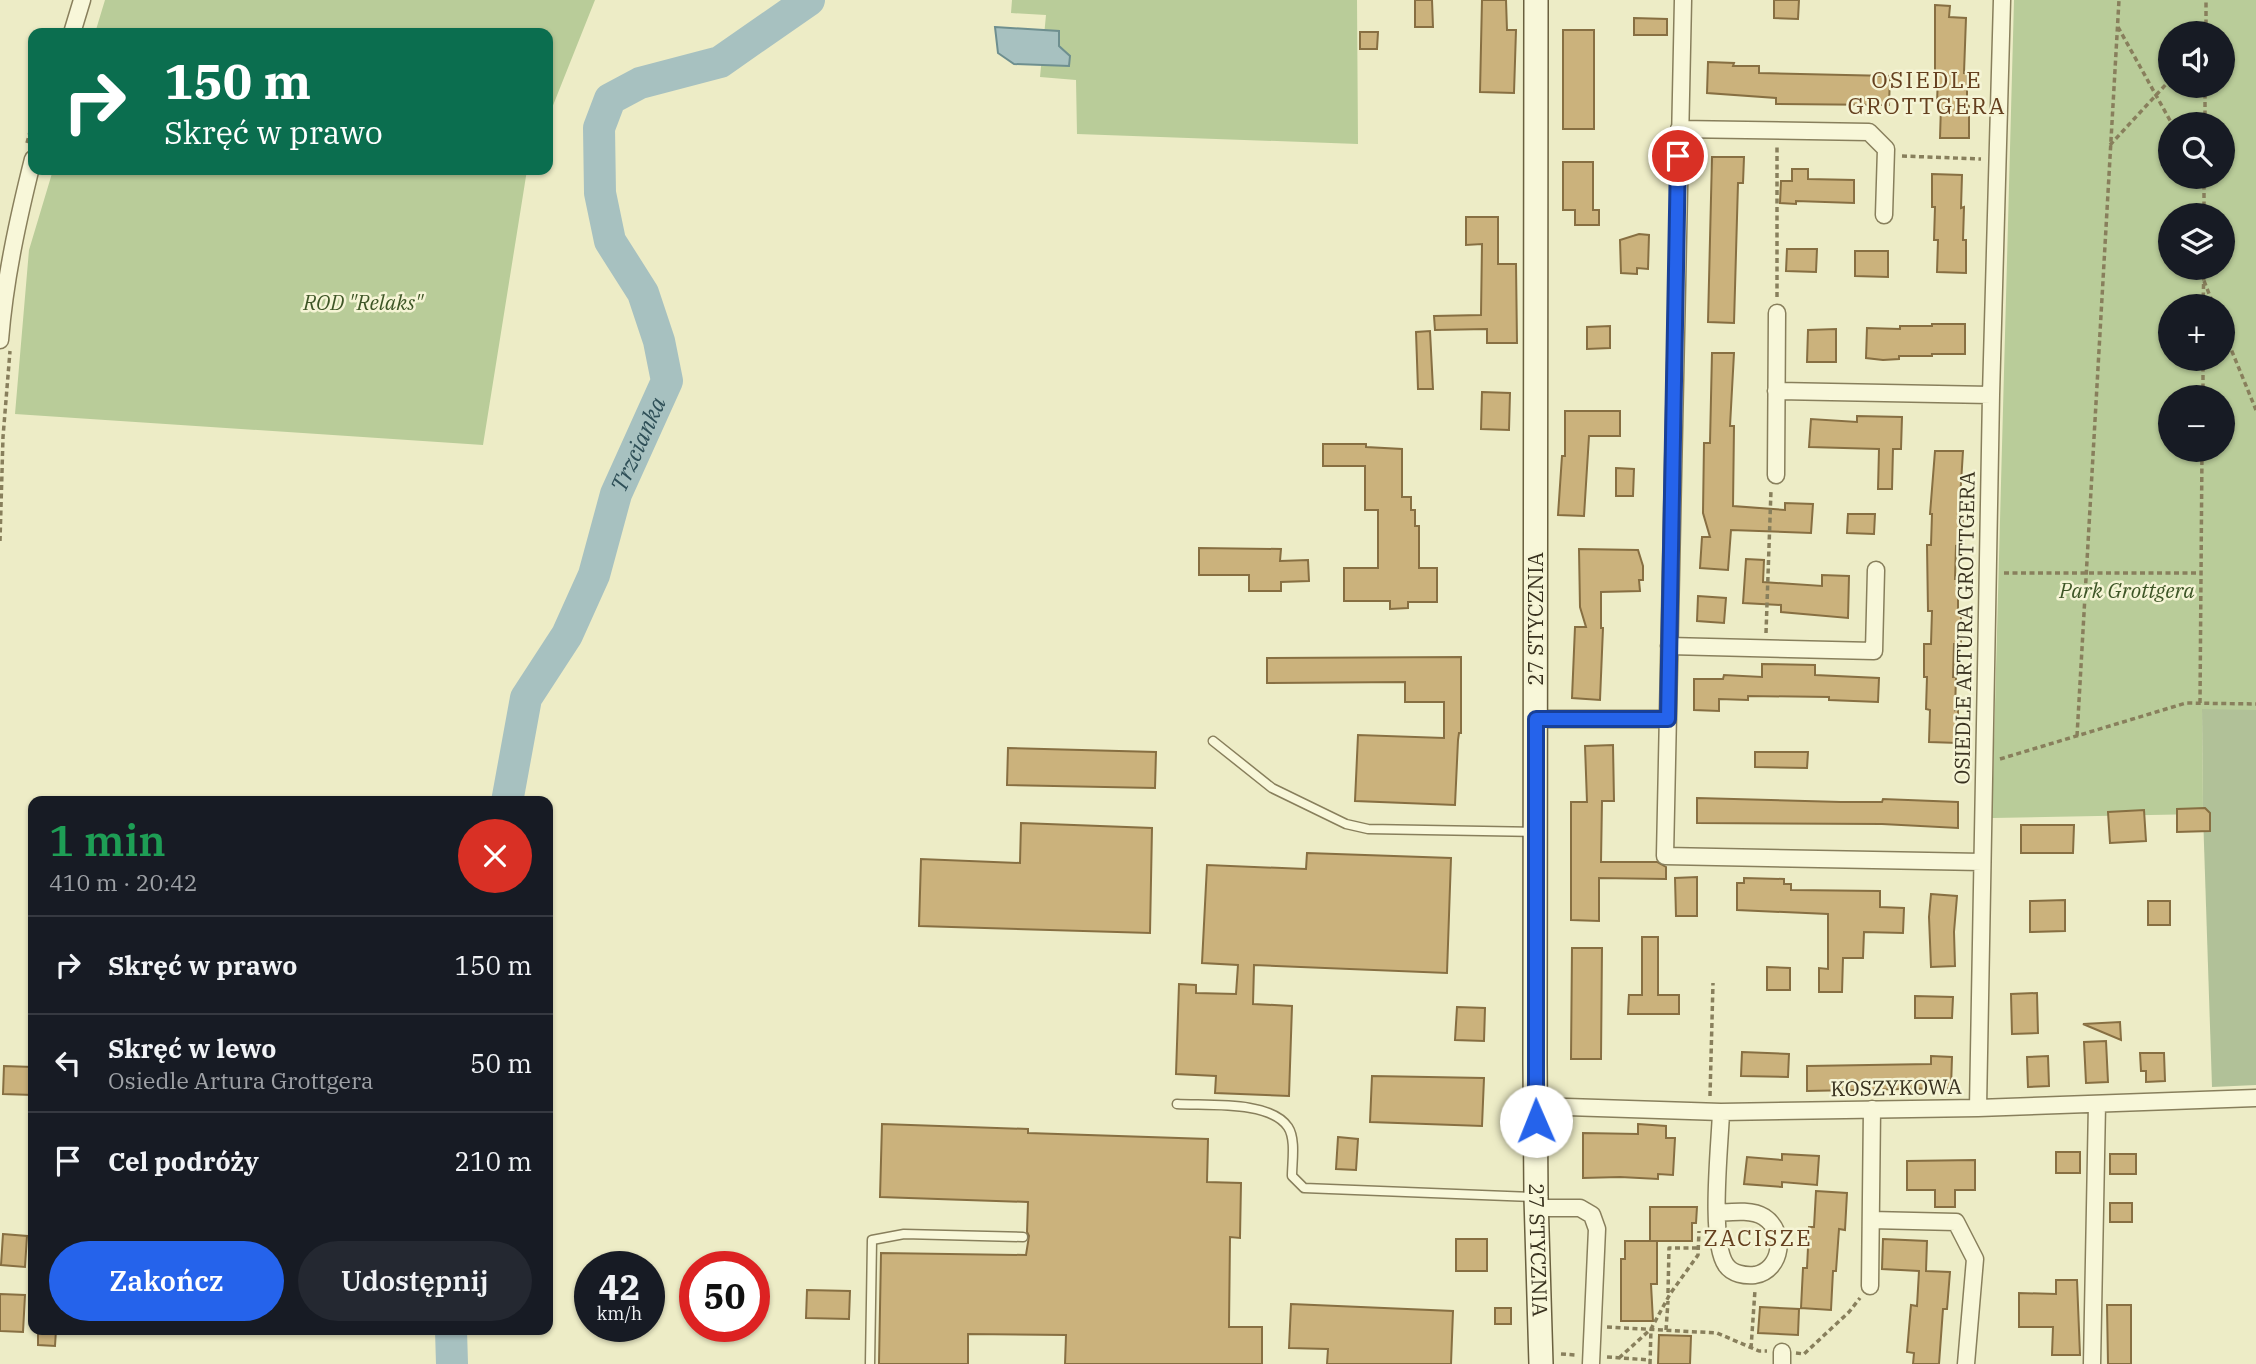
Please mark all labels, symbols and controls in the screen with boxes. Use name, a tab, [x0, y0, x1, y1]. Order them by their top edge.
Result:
map controls	[2158, 21, 2235, 462]
button: sound	[2158, 21, 2235, 98]
text: 150 m	[164, 49, 311, 112]
icon: right	[49, 56, 140, 147]
district label: OSIEDLE GROTTGERA	[1847, 64, 2007, 120]
text: Skręć w prawo	[164, 111, 383, 153]
button: search	[2158, 112, 2235, 189]
pin	[1648, 126, 1708, 186]
icon: arrive	[1659, 137, 1697, 175]
button: layers	[2158, 203, 2235, 280]
park label: ROD "Relaks"	[302, 288, 425, 316]
button: +	[2158, 294, 2235, 371]
button: −	[2158, 385, 2235, 462]
water label: Trzcianka	[603, 391, 672, 496]
street label: OSIEDLE ARTURA GROTTGERA	[1947, 470, 1981, 785]
street label: 27 STYCZNIA	[1521, 552, 1549, 686]
park label: Park Grottgera	[2058, 576, 2195, 604]
text: 1 min	[49, 813, 166, 868]
button: close	[458, 819, 532, 893]
text: 410 m · 20:42	[49, 867, 198, 897]
icon: right	[49, 946, 87, 984]
text: Skręć w prawo	[108, 948, 297, 982]
text: 150 m	[454, 948, 532, 982]
text: Skręć w lewo	[108, 1031, 276, 1065]
icon: left	[49, 1044, 87, 1082]
text: 50 m	[470, 1046, 532, 1080]
text: Osiedle Artura Grottgera	[108, 1065, 374, 1095]
street label: KOSZYKOWA	[1830, 1072, 1963, 1102]
position arrow	[1499, 1084, 1573, 1158]
icon: arrive	[49, 1142, 87, 1180]
text: Cel podróży	[108, 1144, 259, 1178]
text: 210 m	[454, 1144, 532, 1178]
street label: 27 STYCZNIA	[1523, 1183, 1555, 1318]
district label: ZACISZE	[1703, 1222, 1813, 1252]
button: Zakończ	[49, 1241, 284, 1321]
button: Udostępnij	[298, 1241, 532, 1321]
speed limit sign: 50	[679, 1251, 770, 1342]
text: 42	[598, 1264, 641, 1310]
text: km/h	[597, 1302, 642, 1325]

